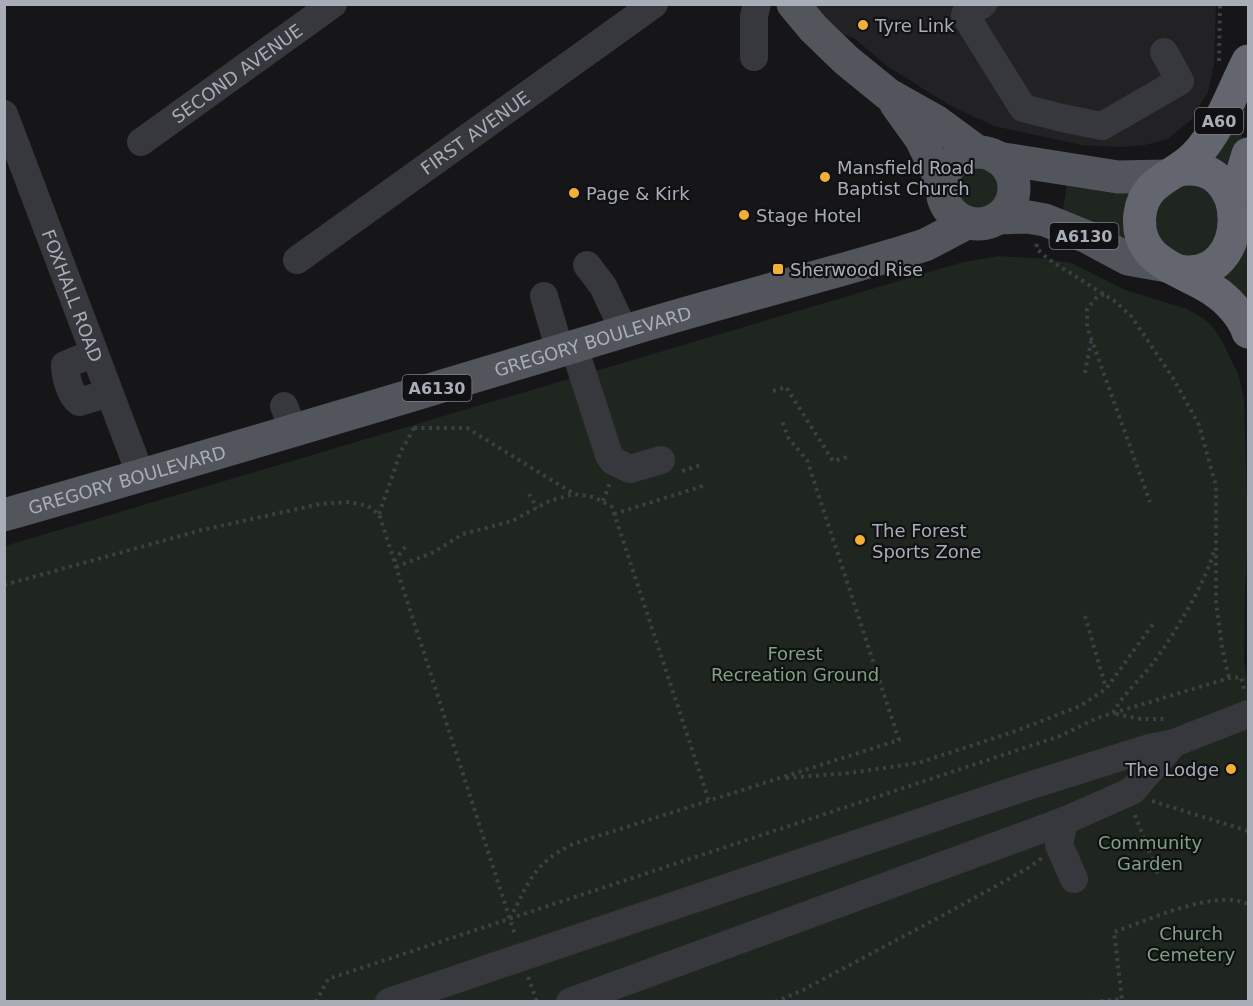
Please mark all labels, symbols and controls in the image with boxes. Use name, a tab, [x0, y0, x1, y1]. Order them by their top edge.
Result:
place label: Tyre Link	[874, 15, 955, 36]
marker: Tyre Link	[856, 18, 870, 32]
street label: SECOND AVENUE	[168, 19, 306, 127]
street label: FIRST AVENUE	[416, 86, 534, 179]
road number: A60	[1195, 108, 1243, 134]
place label: Mansfield Road Baptist Church	[837, 157, 974, 199]
marker: Mansfield Road Baptist Church	[818, 170, 832, 184]
place label: Page & Kirk	[586, 183, 690, 204]
marker: Page & Kirk	[567, 186, 581, 200]
place label: Stage Hotel	[756, 205, 861, 226]
marker: Stage Hotel	[737, 208, 751, 222]
road number: A6130	[1050, 223, 1118, 249]
street label: FOXHALL ROAD	[38, 226, 107, 365]
place label: Sherwood Rise	[790, 259, 923, 280]
marker: Sherwood Rise	[771, 262, 785, 276]
street label: GREGORY BOULEVARD	[492, 302, 694, 380]
road number: A6130	[402, 375, 472, 401]
street label: GREGORY BOULEVARD	[26, 441, 228, 518]
place label: The Forest Sports Zone	[871, 520, 981, 562]
marker: The Forest Sports Zone	[853, 533, 867, 547]
park label: Forest Recreation Ground	[711, 643, 879, 685]
place label: The Lodge	[1124, 759, 1219, 780]
marker: The Lodge	[1224, 762, 1238, 776]
park label: Community Garden	[1098, 832, 1202, 874]
park label: Church Cemetery	[1147, 923, 1236, 965]

